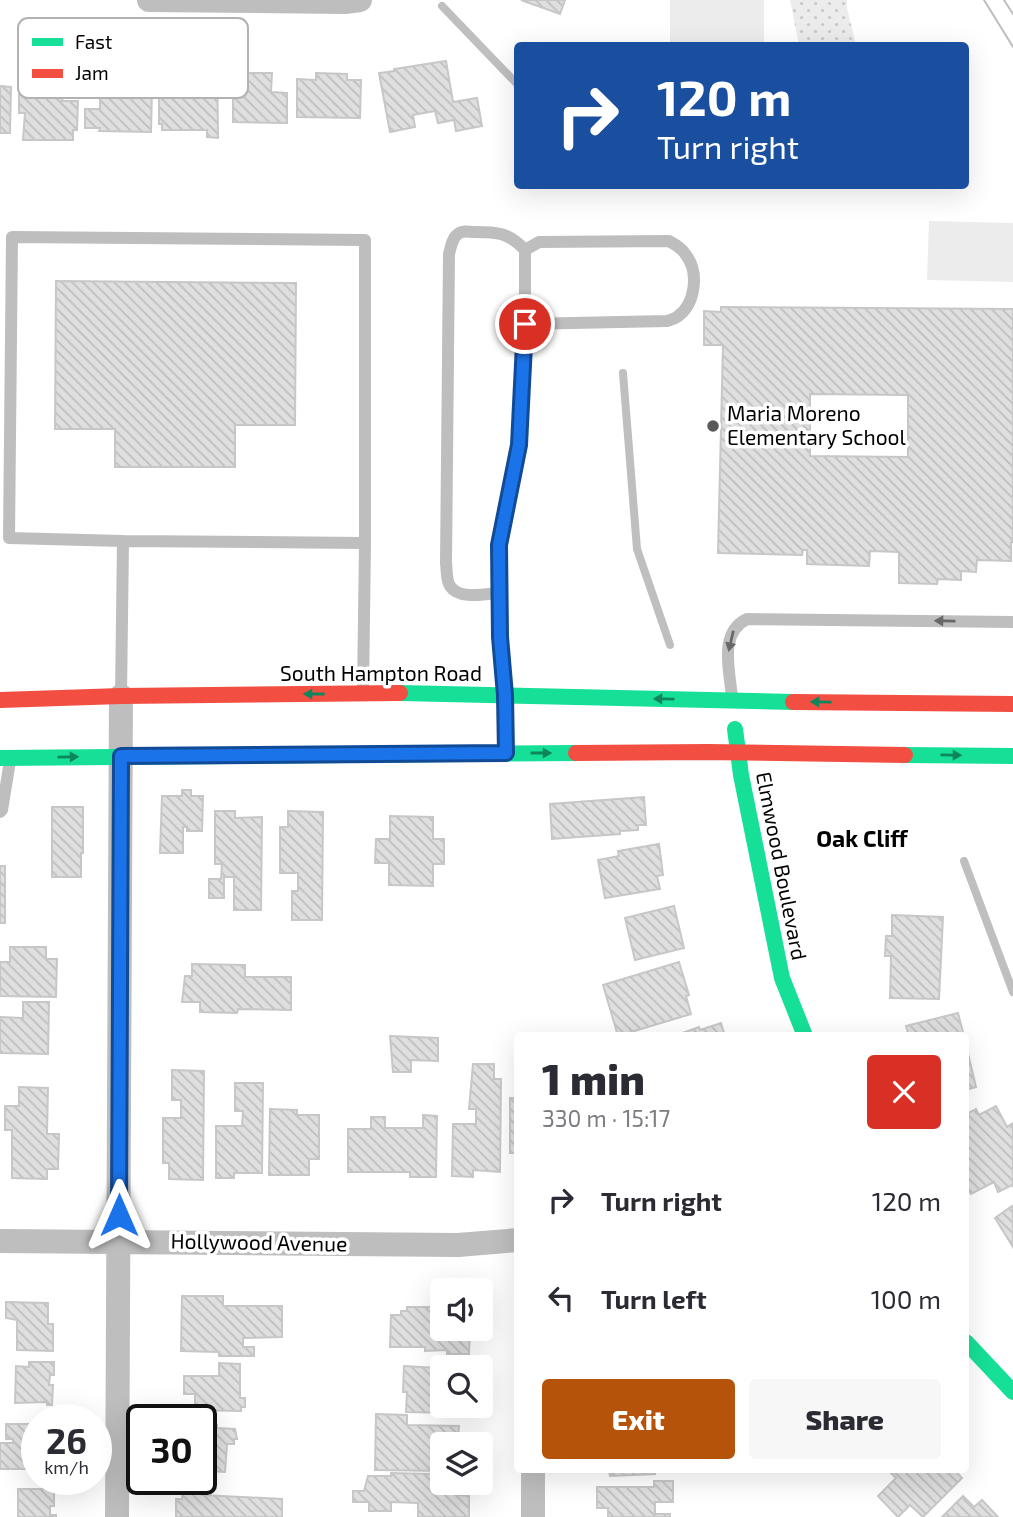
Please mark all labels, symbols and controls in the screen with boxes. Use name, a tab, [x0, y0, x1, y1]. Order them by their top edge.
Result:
legend	[18, 18, 248, 98]
text: Fast	[75, 30, 112, 53]
text: Jam	[75, 61, 109, 84]
text: 120 m	[657, 67, 791, 126]
icon: right	[542, 70, 633, 161]
text: Turn right	[657, 127, 799, 165]
pin	[495, 294, 555, 354]
icon: arrive	[506, 305, 544, 343]
place label: Maria Moreno Elementary School	[727, 400, 907, 449]
marker: Maria Moreno Elementary School	[705, 418, 721, 434]
one-way arrow	[934, 615, 956, 627]
one-way arrow	[725, 631, 736, 653]
street label: South Hampton Road	[280, 660, 482, 685]
one-way arrow	[303, 688, 325, 700]
one-way arrow	[653, 694, 675, 705]
one-way arrow	[810, 696, 832, 708]
one-way arrow	[530, 747, 552, 759]
one-way arrow	[940, 750, 962, 761]
one-way arrow	[57, 751, 79, 762]
street label: Elmwood Boulevard	[752, 769, 813, 962]
district label: Oak Cliff	[816, 824, 908, 852]
text: 1 min	[542, 1053, 645, 1103]
button: close	[867, 1055, 941, 1129]
text: 330 m · 15:17	[542, 1104, 670, 1132]
position arrow	[82, 1178, 156, 1252]
icon: right	[542, 1181, 580, 1219]
text: Turn right	[601, 1185, 722, 1216]
text: 120 m	[872, 1185, 941, 1216]
street label: Hollywood Avenue	[170, 1227, 348, 1256]
map controls	[430, 1278, 493, 1495]
button: sound	[430, 1278, 493, 1341]
icon: left	[542, 1279, 580, 1317]
text: Turn left	[601, 1283, 707, 1314]
text: 100 m	[871, 1283, 941, 1314]
button: search	[430, 1355, 493, 1418]
button: Exit	[542, 1379, 735, 1459]
button: Share	[749, 1379, 941, 1459]
speed limit sign: 30	[126, 1404, 217, 1495]
text: 26	[46, 1419, 87, 1461]
button: layers	[430, 1432, 493, 1495]
text: km/h	[44, 1456, 89, 1478]

